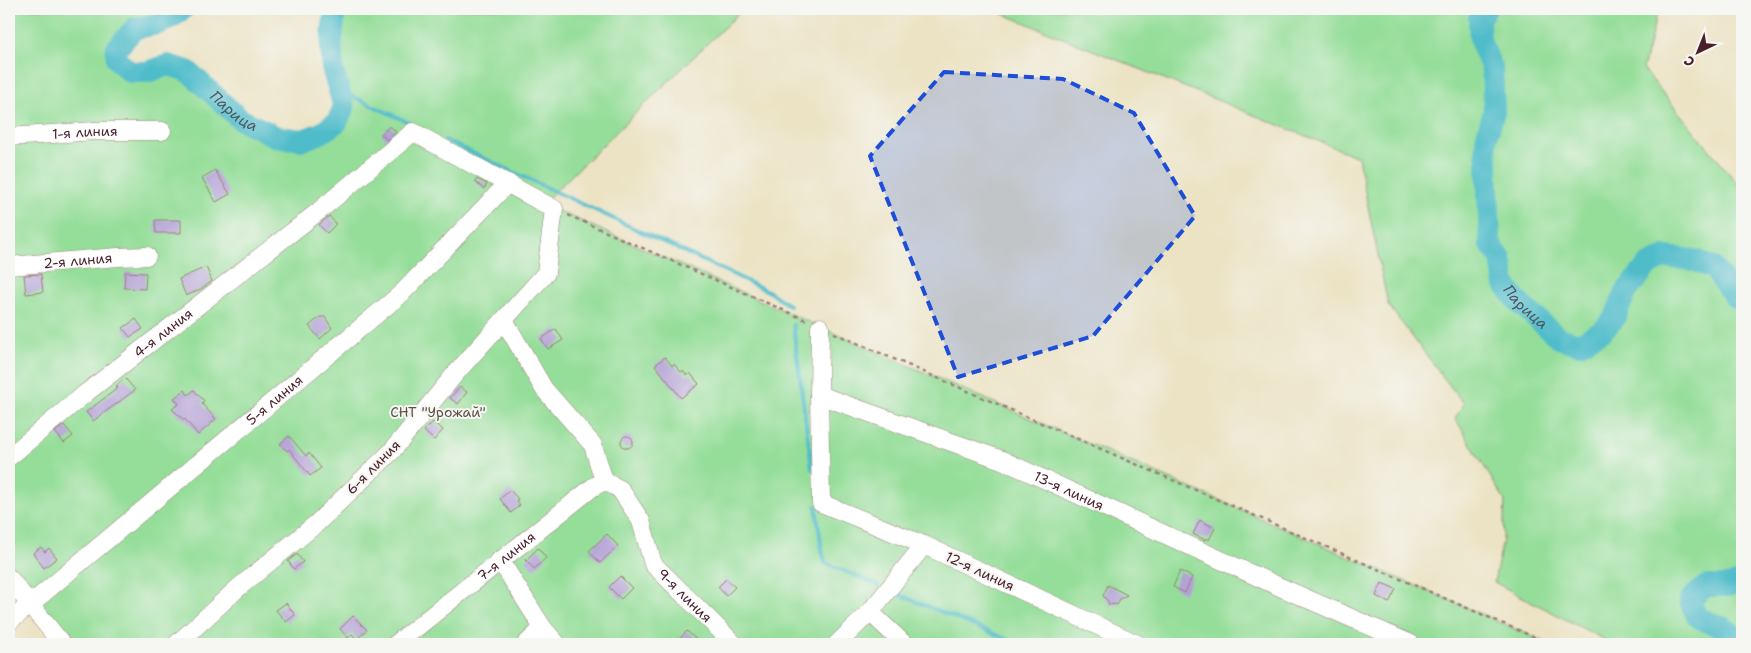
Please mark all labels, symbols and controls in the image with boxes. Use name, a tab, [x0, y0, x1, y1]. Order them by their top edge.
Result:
north arrow	[1674, 28, 1724, 78]
text: С	[1680, 52, 1698, 71]
water label: Парица	[206, 86, 261, 136]
street label: 1-я линия	[51, 122, 118, 143]
street label: 2-я линия	[43, 249, 113, 272]
water label: Парица	[1498, 280, 1552, 334]
street label: 4-я линия	[130, 304, 196, 361]
street label: 5-я линия	[242, 371, 306, 429]
park label: СНТ "Урожай"	[390, 403, 486, 421]
street label: 6-я линия	[342, 436, 404, 498]
street label: 13-я линия	[1031, 467, 1107, 514]
street label: 7-я линия	[473, 527, 539, 585]
street label: 12-я линия	[943, 547, 1017, 595]
street label: 9-я линия	[654, 565, 716, 626]

